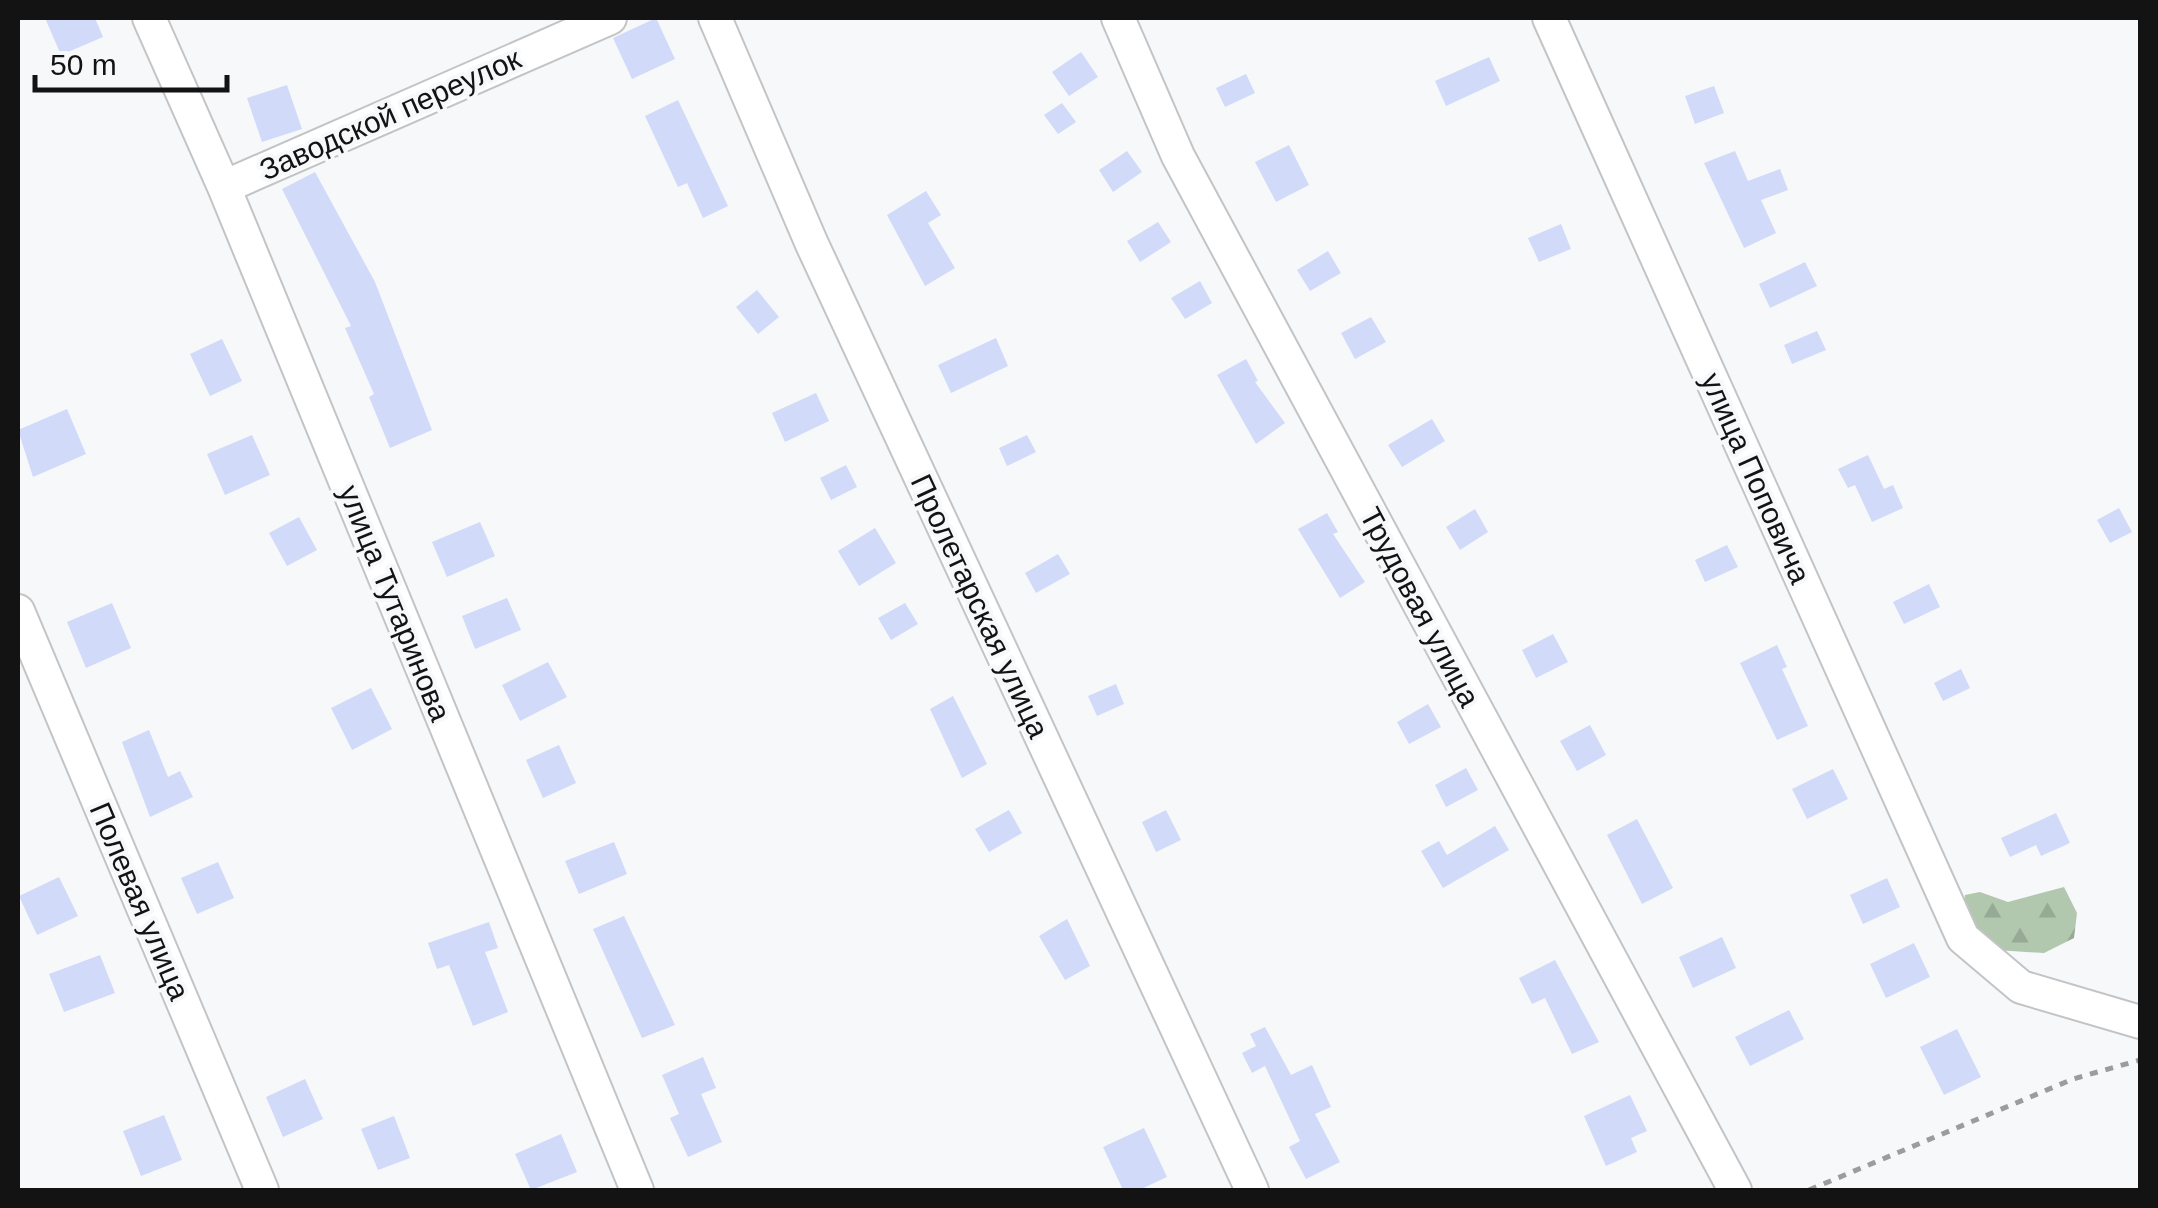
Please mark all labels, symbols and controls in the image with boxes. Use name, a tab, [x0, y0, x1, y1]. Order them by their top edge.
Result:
scale bar	[35, 30, 228, 92]
street label: Заводской переулок	[254, 41, 526, 186]
text: 50 m	[50, 48, 117, 81]
street label: улица Поповича	[1695, 368, 1817, 589]
street label: Пролетарская улица	[904, 469, 1056, 743]
street label: улица Тутаринова	[333, 480, 458, 726]
street label: Трудовая улица	[1354, 502, 1486, 712]
street label: Полевая улица	[84, 797, 197, 1005]

